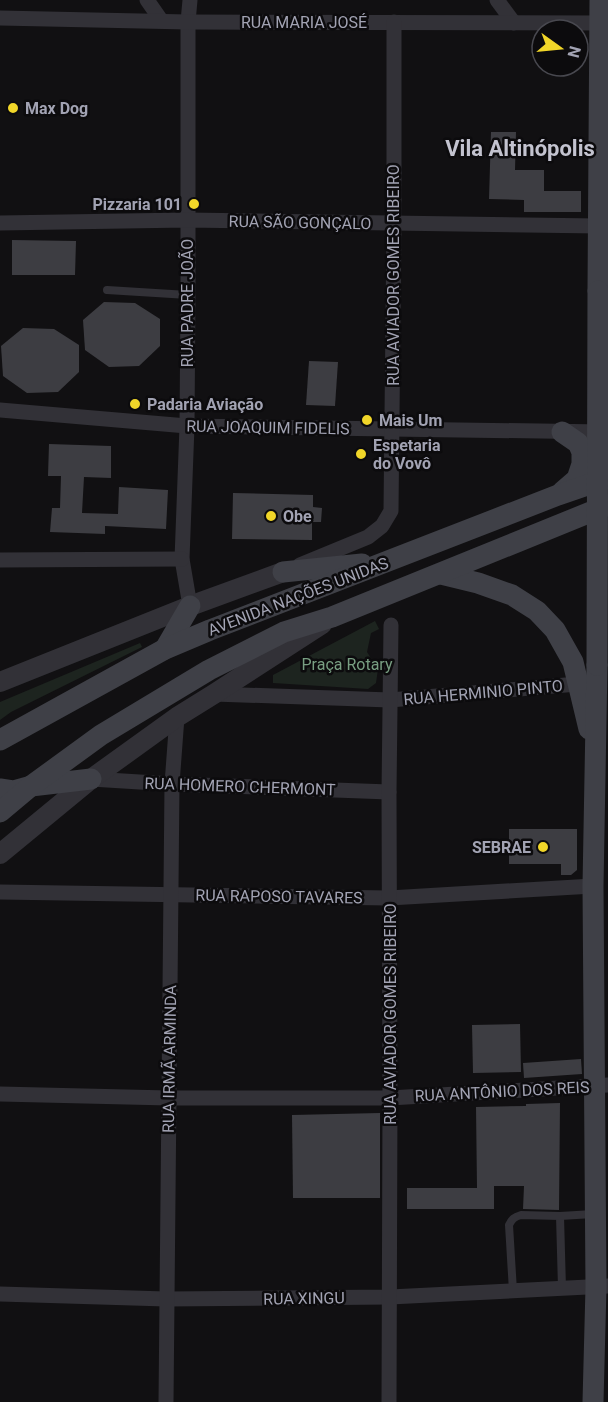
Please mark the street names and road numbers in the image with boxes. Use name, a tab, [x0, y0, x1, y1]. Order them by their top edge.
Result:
street label: RUA MARIA JOSÉ	[241, 13, 367, 32]
street label: RUA AVIADOR GOMES RIBEIRO	[384, 164, 403, 386]
street label: RUA SÃO GONÇALO	[229, 211, 371, 233]
street label: RUA PADRE JOÃO	[177, 239, 197, 367]
street label: RUA JOAQUIM FIDELIS	[186, 417, 350, 438]
street label: AVENIDA NAÇÕES UNIDAS	[205, 552, 391, 640]
street label: RUA HERMINIO PINTO	[403, 676, 564, 709]
street label: RUA HOMERO CHERMONT	[144, 774, 336, 799]
street label: RUA RAPOSO TAVARES	[195, 886, 363, 907]
street label: RUA AVIADOR GOMES RIBEIRO	[381, 903, 400, 1125]
street label: RUA IRMÃ ARMINDA	[158, 984, 180, 1133]
street label: RUA ANTÔNIO DOS REIS	[414, 1076, 590, 1106]
street label: RUA XINGU	[263, 1288, 345, 1309]

